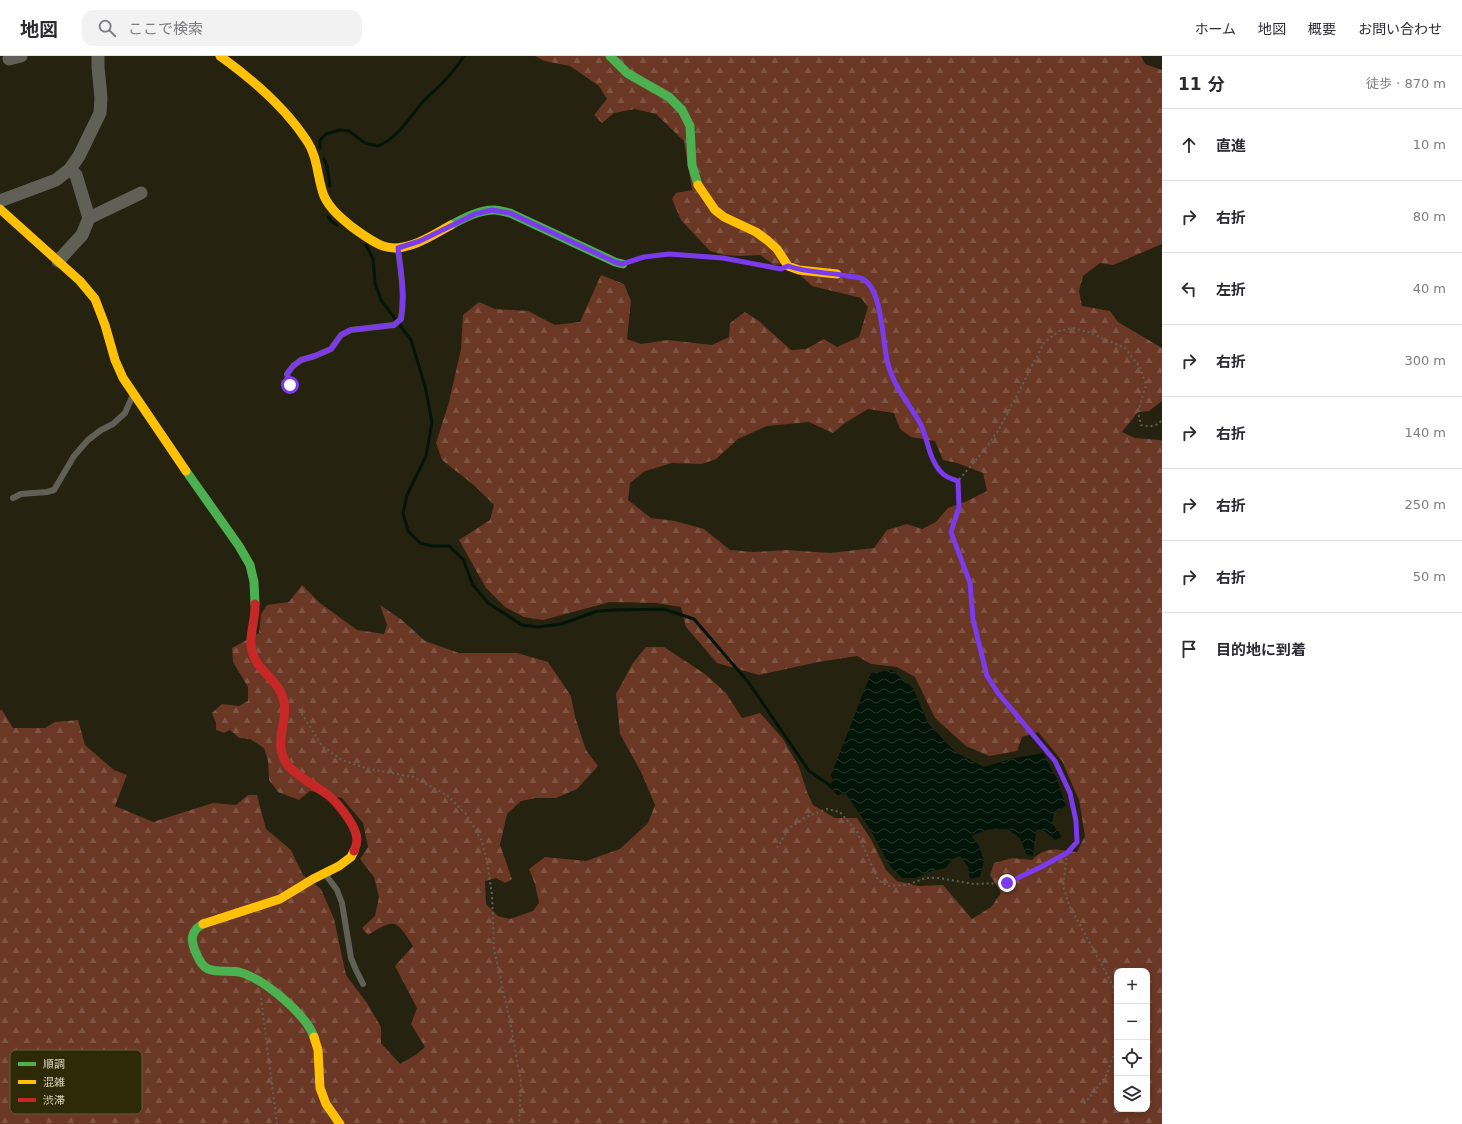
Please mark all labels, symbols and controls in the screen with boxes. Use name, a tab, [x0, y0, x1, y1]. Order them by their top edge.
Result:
search box	[82, 10, 362, 46]
icon: search	[96, 17, 118, 39]
text: 地図	[20, 18, 58, 40]
text: ここで検索	[128, 20, 203, 38]
text: ホーム	[1194, 21, 1236, 37]
text: 地図	[1258, 21, 1286, 37]
text: 概要	[1308, 21, 1336, 37]
text: お問い合わせ	[1358, 21, 1442, 37]
text: 11 分	[1178, 74, 1225, 94]
text: 徒歩 · 870 m	[1366, 76, 1446, 91]
icon: ahead	[1178, 134, 1200, 156]
text: 直進	[1216, 137, 1246, 155]
text: 10 m	[1413, 137, 1446, 152]
icon: right	[1178, 206, 1200, 228]
text: 右折	[1216, 209, 1246, 227]
text: 80 m	[1413, 209, 1446, 224]
icon: left	[1178, 278, 1200, 300]
text: 左折	[1216, 281, 1246, 299]
text: 40 m	[1413, 281, 1446, 296]
icon: right	[1178, 350, 1200, 372]
text: 右折	[1216, 353, 1246, 371]
text: 300 m	[1404, 353, 1446, 368]
route start	[281, 376, 299, 394]
icon: right	[1178, 422, 1200, 444]
text: 右折	[1216, 425, 1246, 443]
text: 140 m	[1404, 425, 1446, 440]
icon: right	[1178, 494, 1200, 516]
text: 右折	[1216, 497, 1246, 515]
text: 250 m	[1404, 497, 1446, 512]
icon: right	[1178, 566, 1200, 588]
text: 右折	[1216, 569, 1246, 587]
text: 50 m	[1413, 569, 1446, 584]
icon: arrive	[1178, 638, 1200, 660]
text: 目的地に到着	[1216, 641, 1306, 659]
route end	[998, 874, 1016, 892]
map controls	[1114, 968, 1150, 1112]
button: +	[1114, 968, 1150, 1004]
button: −	[1114, 1004, 1150, 1040]
button: locate	[1114, 1040, 1150, 1076]
legend	[10, 1050, 142, 1114]
text: 順調	[43, 1058, 65, 1071]
text: 混雑	[43, 1076, 65, 1089]
button: layers	[1114, 1076, 1150, 1112]
text: 渋滞	[43, 1094, 65, 1107]

